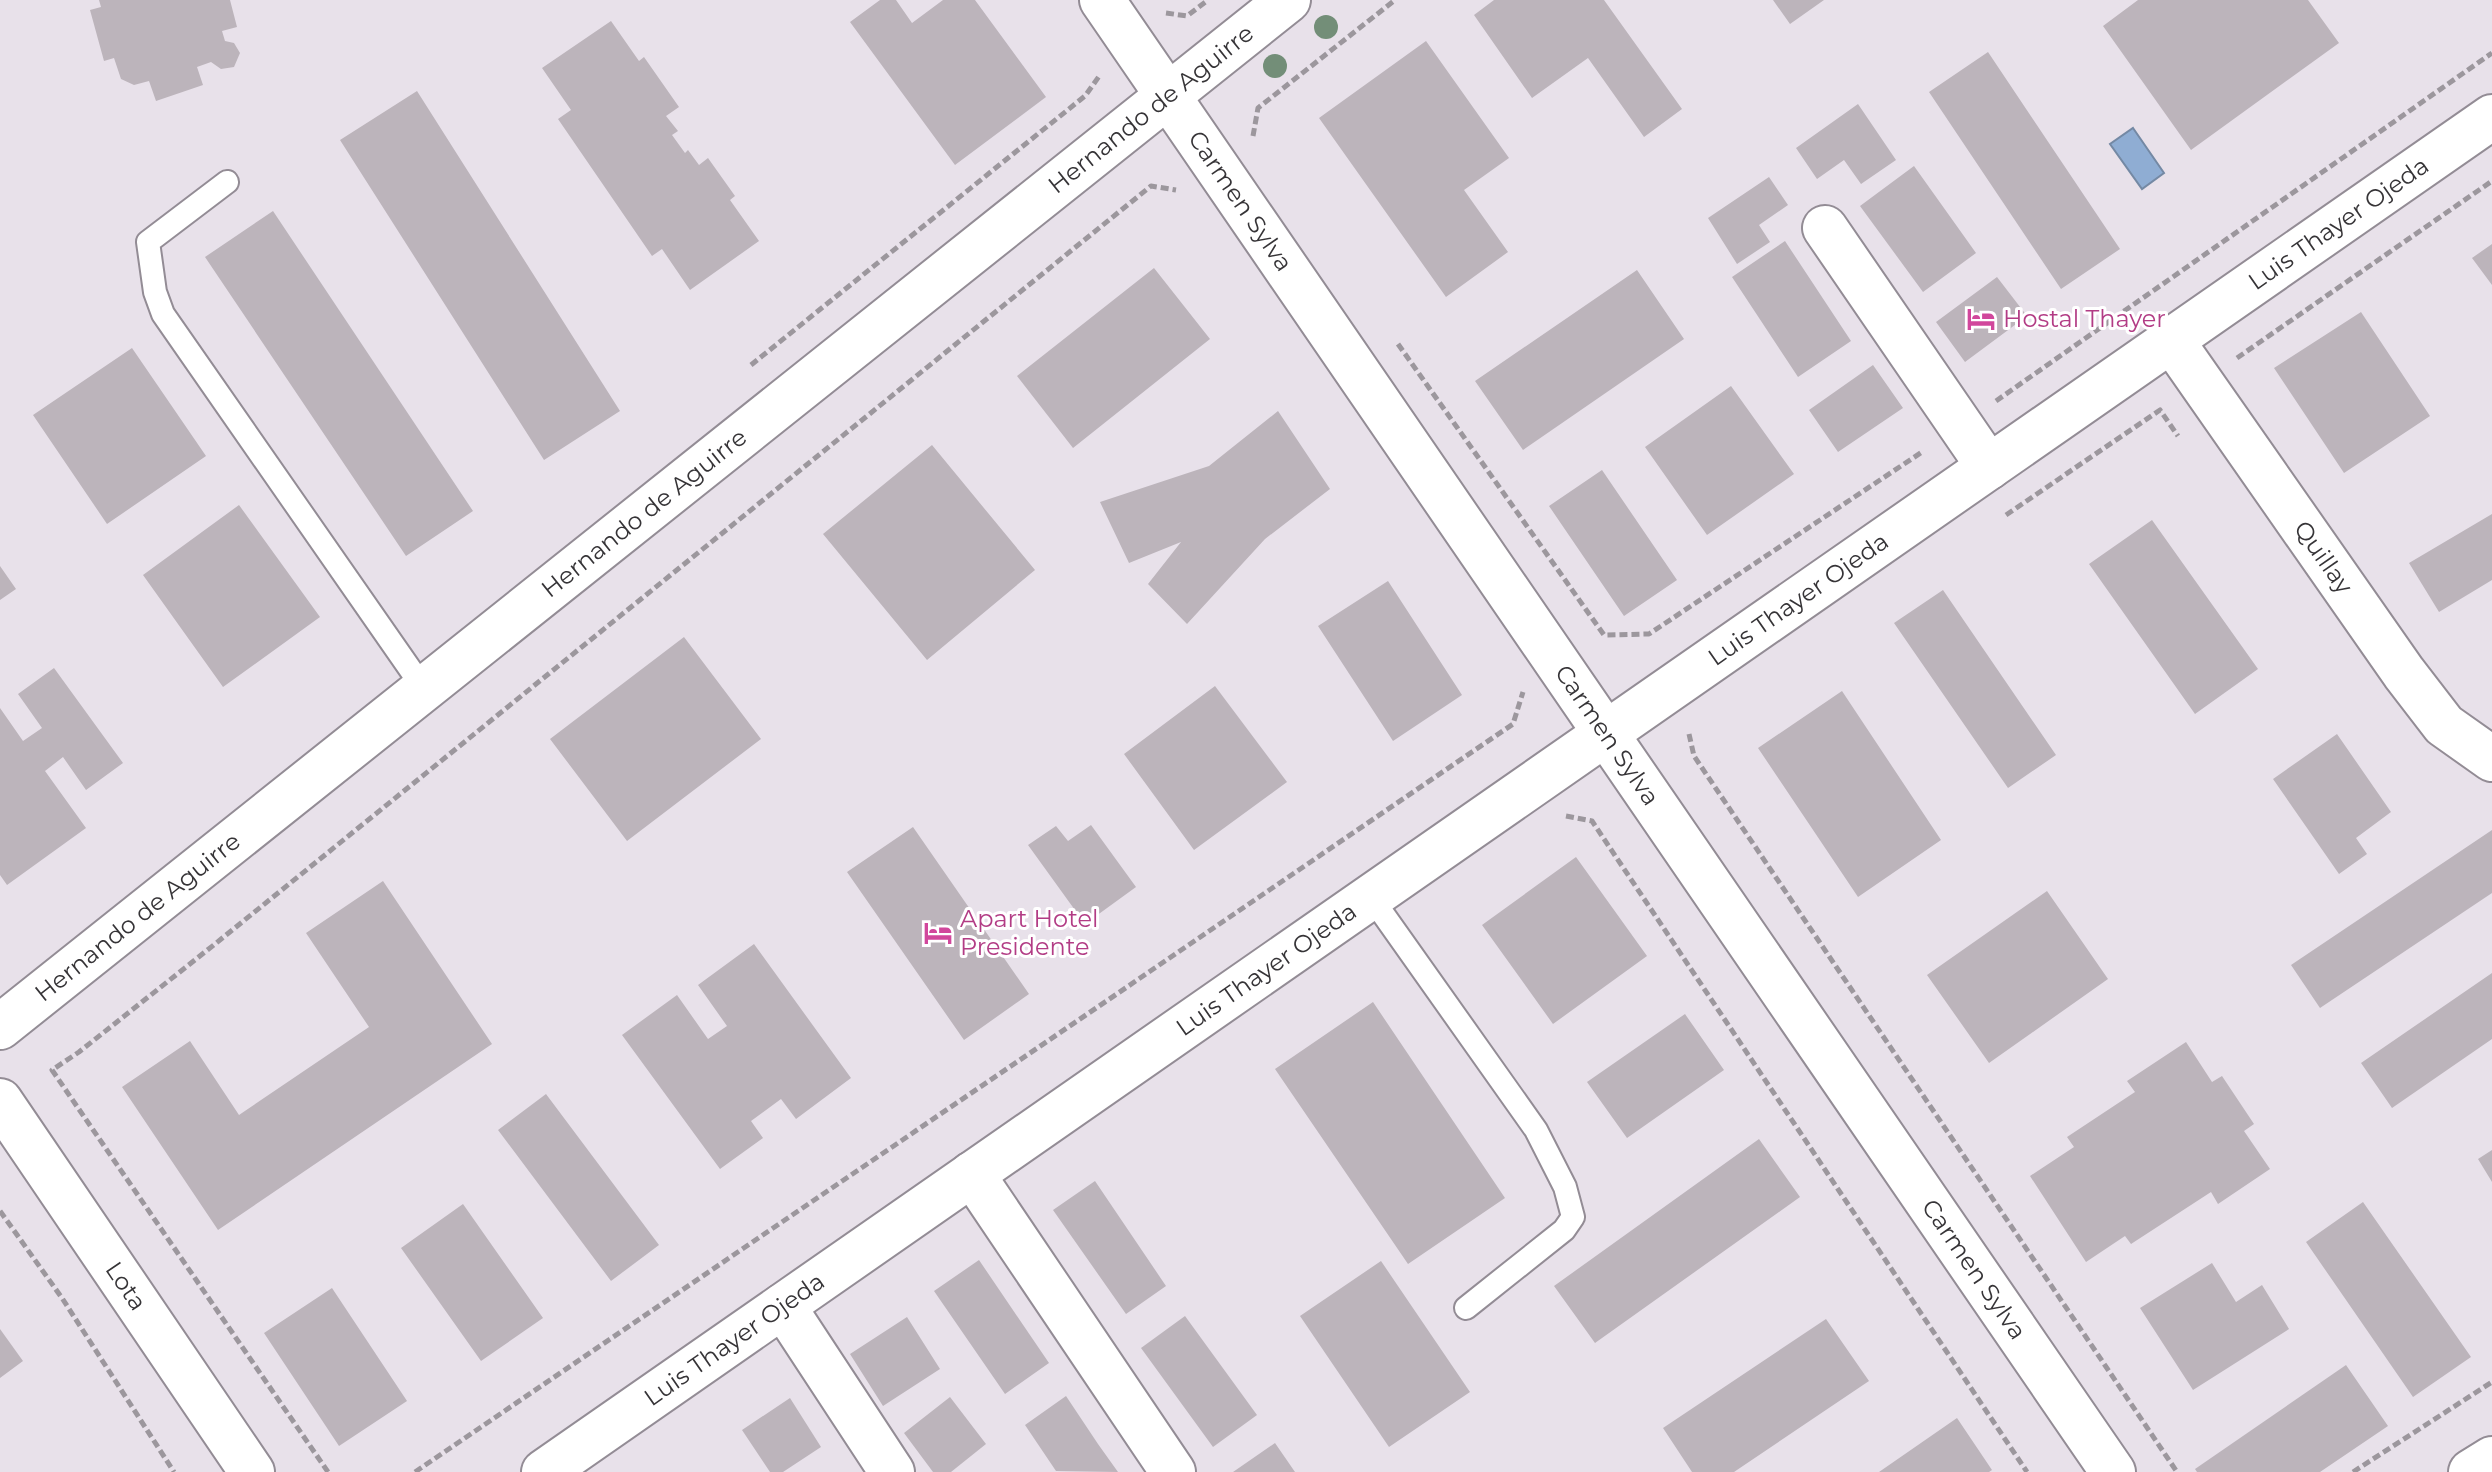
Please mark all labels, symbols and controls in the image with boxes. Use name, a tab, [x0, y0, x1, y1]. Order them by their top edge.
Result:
street label: Hernando de Aguirre	[1042, 18, 1259, 200]
street label: Carmen Sylva	[1182, 125, 1299, 277]
street label: Luis Thayer Ojeda	[2243, 151, 2434, 296]
hotel icon: Hostal Thayer	[1966, 304, 1996, 334]
place label: Hostal Thayer	[2003, 304, 2166, 333]
street label: Hernando de Aguirre	[536, 422, 752, 603]
street label: Quillay	[2288, 515, 2359, 599]
street label: Luis Thayer Ojeda	[1702, 526, 1894, 672]
street label: Carmen Sylva	[1549, 659, 1666, 811]
street label: Hernando de Aguirre	[29, 826, 246, 1007]
street label: Luis Thayer Ojeda	[1170, 896, 1362, 1042]
place label: Apart Hotel Presidente	[960, 904, 1098, 961]
hotel icon: Apart Hotel Presidente	[923, 918, 953, 948]
street label: Carmen Sylva	[1916, 1193, 2033, 1345]
street label: Lota	[100, 1256, 153, 1316]
street label: Luis Thayer Ojeda	[638, 1266, 830, 1412]

